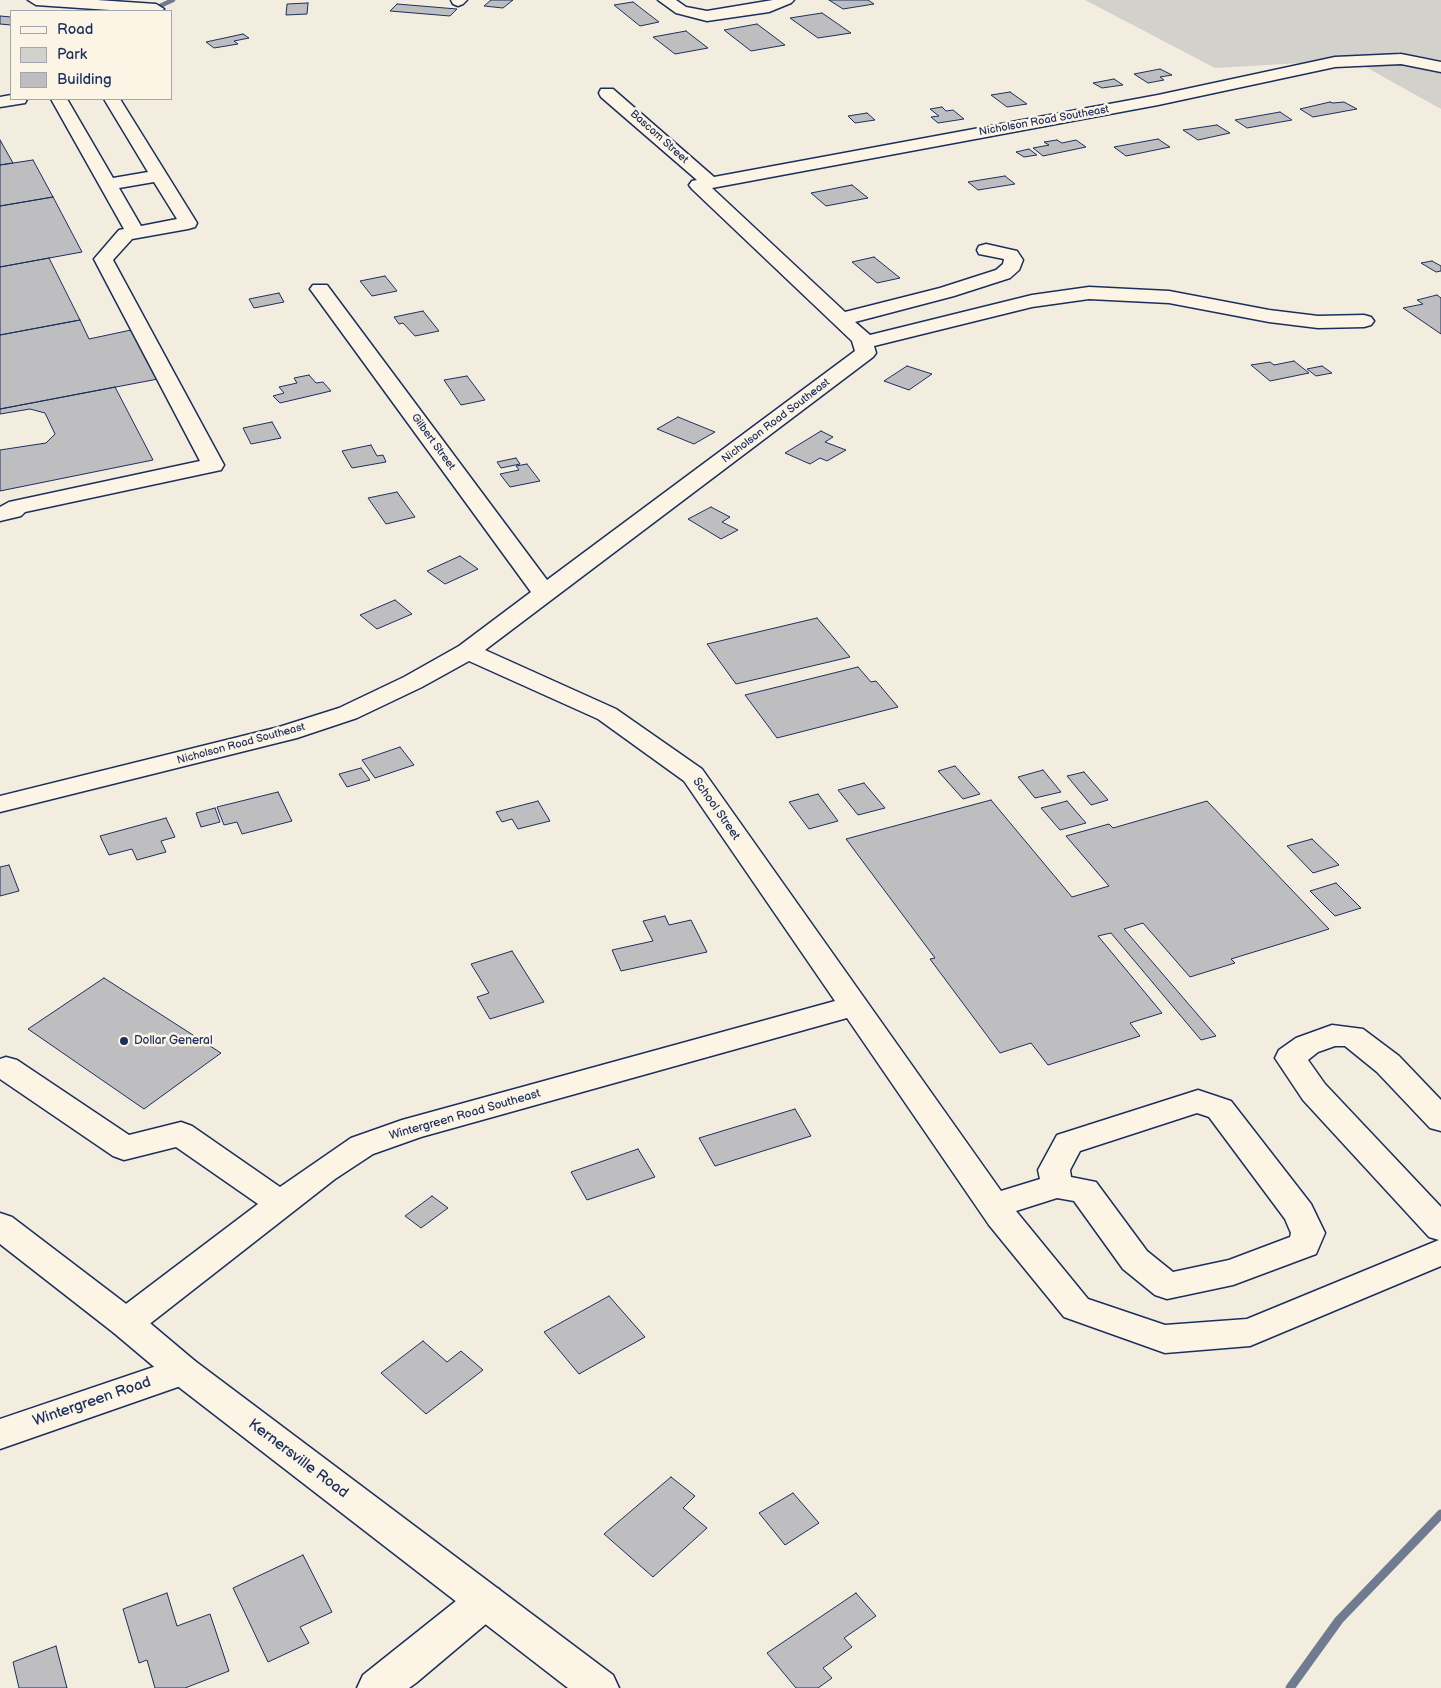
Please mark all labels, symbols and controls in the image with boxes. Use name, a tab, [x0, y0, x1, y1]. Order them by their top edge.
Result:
legend	[10, 10, 172, 100]
text: Road	[57, 20, 93, 39]
text: Park	[57, 45, 87, 64]
text: Building	[57, 70, 112, 89]
street label: Nicholson Road Southeast	[978, 103, 1110, 139]
street label: Bascom Street	[627, 107, 691, 167]
street label: Nicholson Road Southeast	[719, 376, 833, 466]
street label: Gilbert Street	[408, 411, 458, 473]
street label: Nicholson Road Southeast	[176, 721, 306, 767]
street label: School Street	[689, 775, 743, 843]
place label: Dollar General	[134, 1034, 213, 1048]
marker: Dollar General	[118, 1035, 130, 1047]
street label: Wintergreen Road Southeast	[388, 1087, 542, 1143]
street label: Wintergreen Road	[31, 1373, 153, 1431]
street label: Kernersville Road	[244, 1416, 352, 1502]

